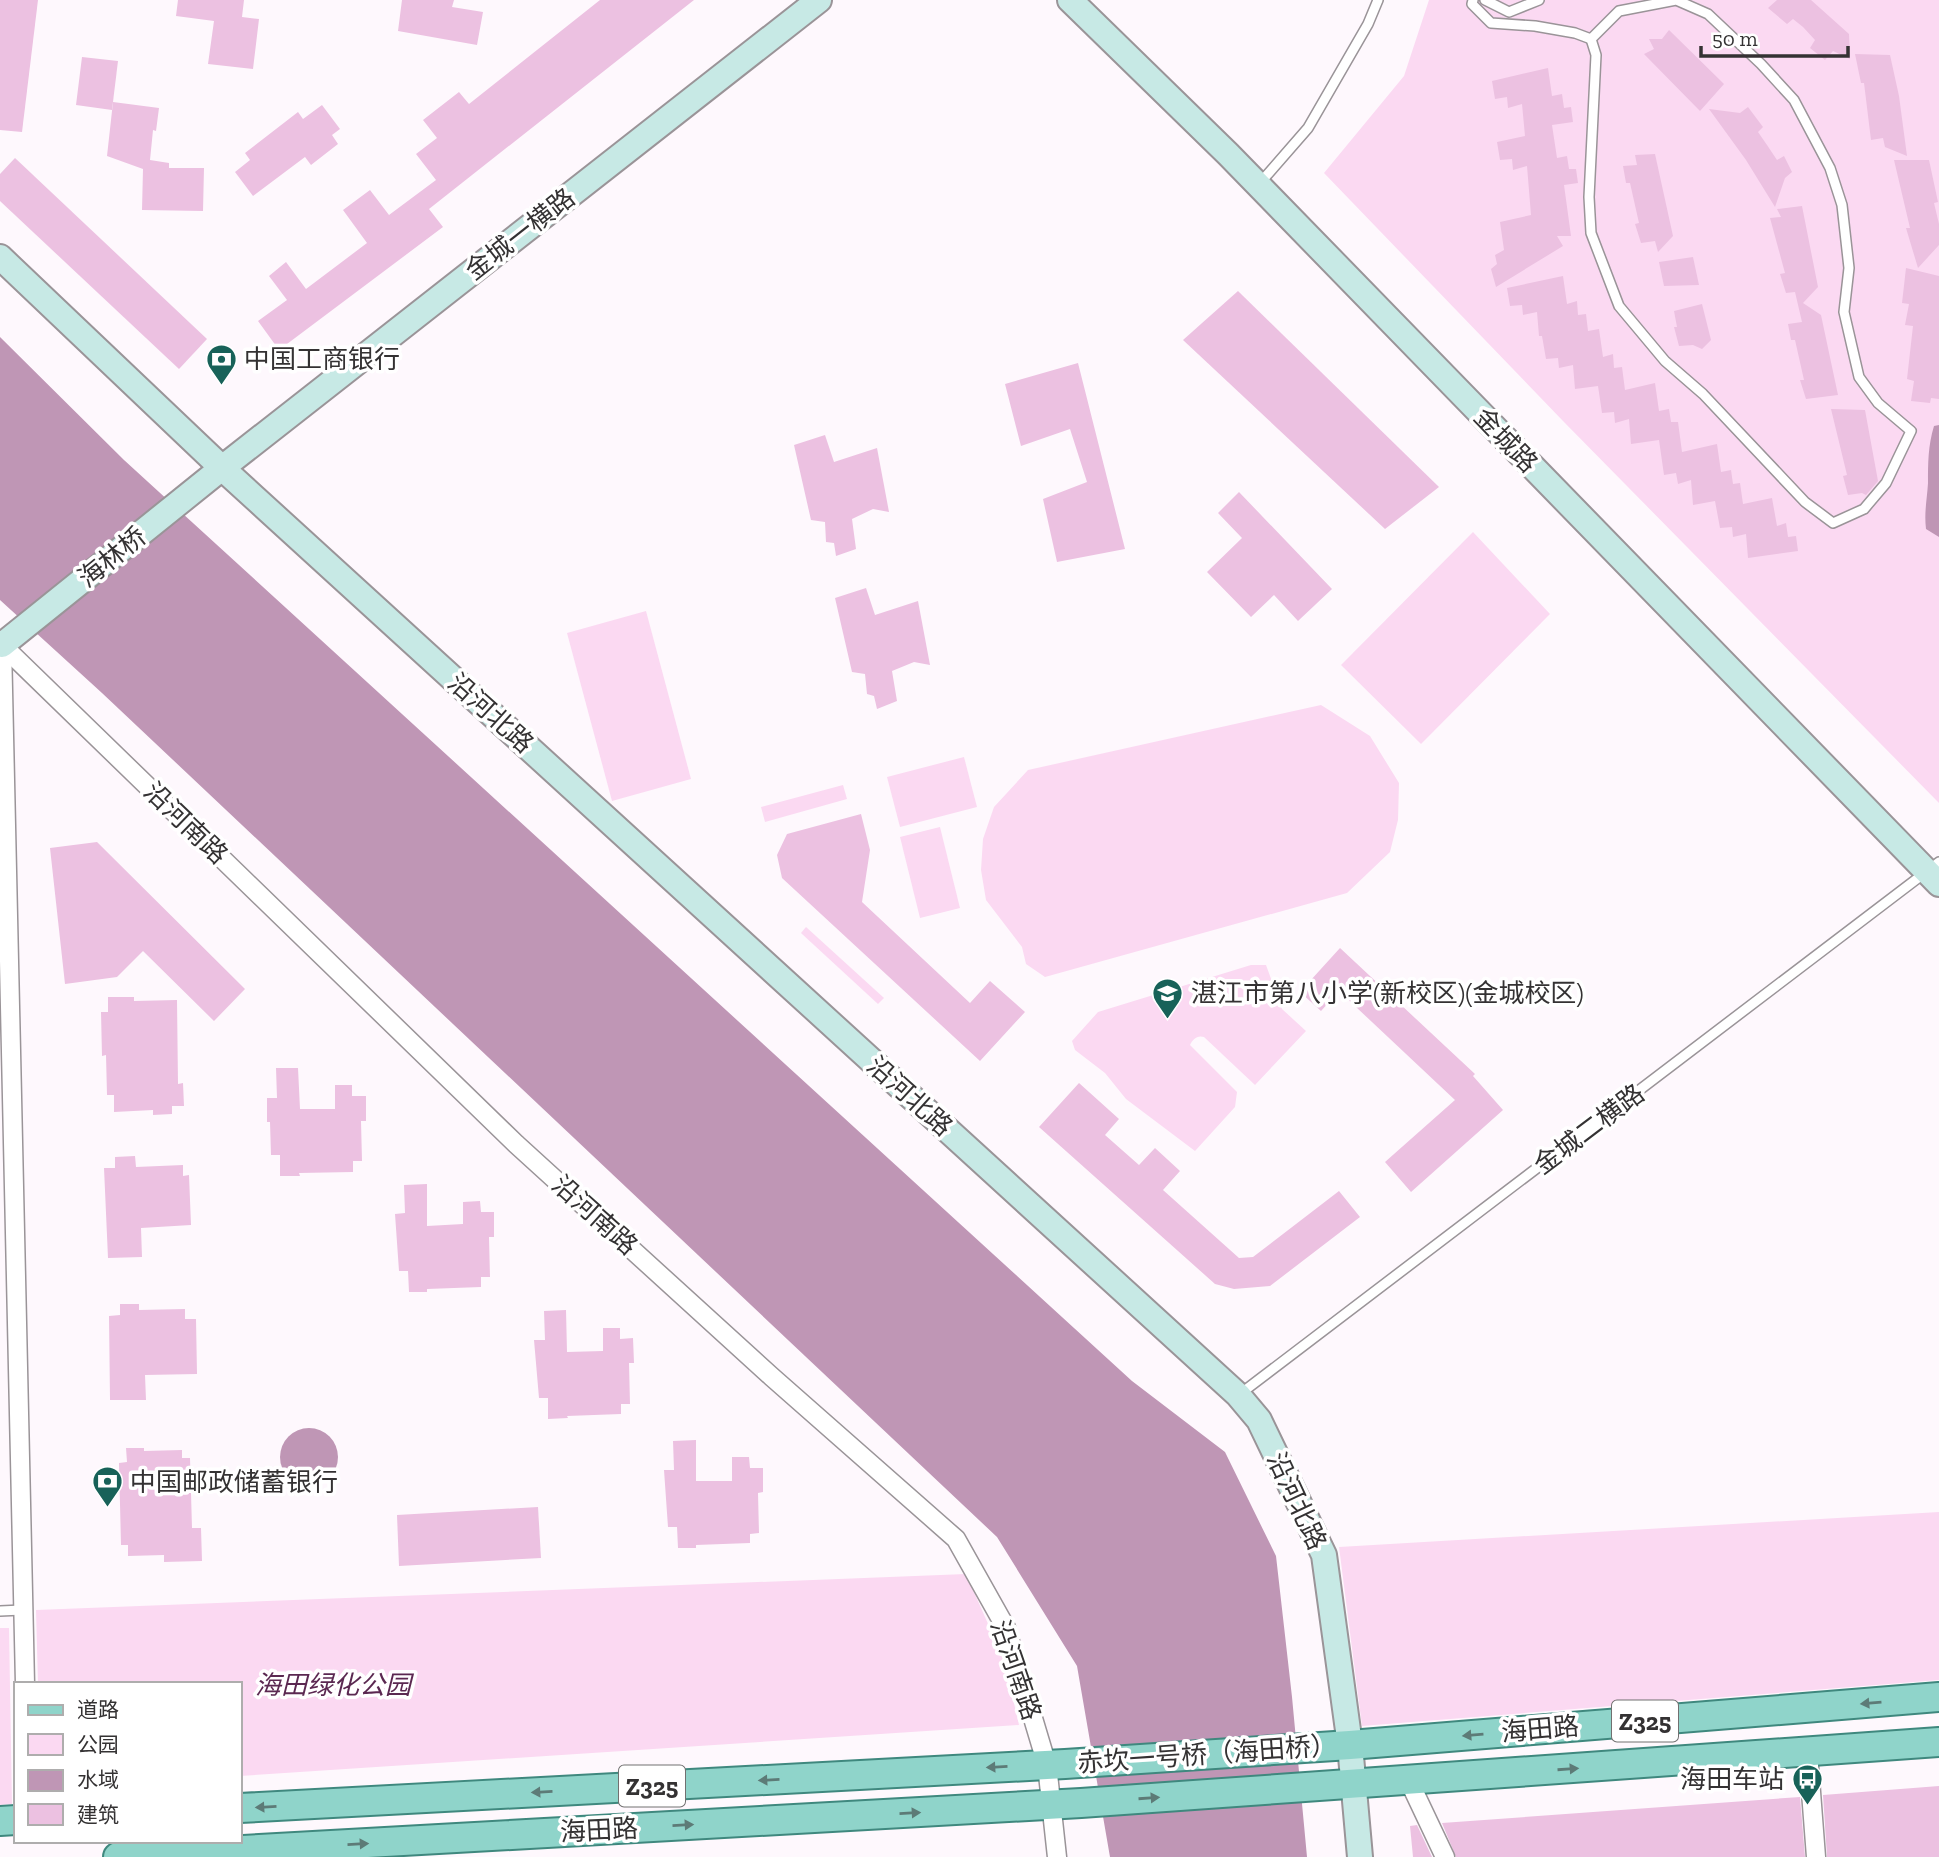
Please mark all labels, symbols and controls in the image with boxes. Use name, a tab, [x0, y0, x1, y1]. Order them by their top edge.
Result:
scale bar	[1701, 14, 1848, 58]
text: 50 m	[1712, 26, 1758, 51]
street label: 金城一横路	[459, 181, 581, 287]
bank icon: 中国工商银行	[204, 342, 238, 386]
place label: 中国工商银行	[244, 343, 400, 375]
street label: 金城路	[1467, 401, 1545, 479]
street label: 海林桥	[72, 520, 152, 594]
street label: 沿河北路	[442, 666, 540, 760]
street label: 沿河南路	[137, 775, 235, 871]
school or university icon: 湛江市第八小学(新校区)(金城校区)	[1151, 976, 1185, 1020]
place label: 湛江市第八小学(新校区)(金城校区)	[1191, 977, 1584, 1009]
street label: 沿河北路	[861, 1049, 959, 1143]
street label: 金城二横路	[1527, 1077, 1651, 1181]
street label: 沿河南路	[546, 1168, 644, 1262]
street label: 沿河北路	[1261, 1447, 1333, 1555]
bank icon: 中国邮政储蓄银行	[90, 1465, 124, 1509]
place label: 中国邮政储蓄银行	[130, 1466, 338, 1498]
street label: 沿河南路	[984, 1616, 1048, 1724]
park label: 海田绿化公园	[255, 1669, 415, 1701]
legend	[14, 1682, 242, 1843]
text: 道路	[77, 1697, 119, 1722]
one-way arrow	[1860, 1698, 1882, 1709]
road number: Z325	[1612, 1700, 1678, 1742]
street label: 海田路	[1500, 1710, 1580, 1748]
street label: 赤坎一号桥（海田桥）	[1076, 1729, 1338, 1779]
one-way arrow	[1462, 1730, 1484, 1741]
text: 公园	[77, 1732, 119, 1757]
one-way arrow	[985, 1762, 1007, 1773]
bus stop icon: 海田车站	[1790, 1762, 1824, 1806]
one-way arrow	[1557, 1763, 1579, 1774]
place label: 海田车站	[1680, 1763, 1784, 1795]
road number: Z325	[619, 1766, 685, 1806]
text: 水域	[77, 1767, 119, 1792]
one-way arrow	[758, 1774, 780, 1785]
one-way arrow	[531, 1786, 553, 1797]
one-way arrow	[1138, 1792, 1160, 1803]
one-way arrow	[255, 1801, 277, 1812]
text: 建筑	[77, 1802, 119, 1827]
one-way arrow	[899, 1807, 921, 1818]
street label: 海田路	[559, 1812, 639, 1848]
one-way arrow	[672, 1820, 694, 1831]
one-way arrow	[347, 1838, 369, 1849]

